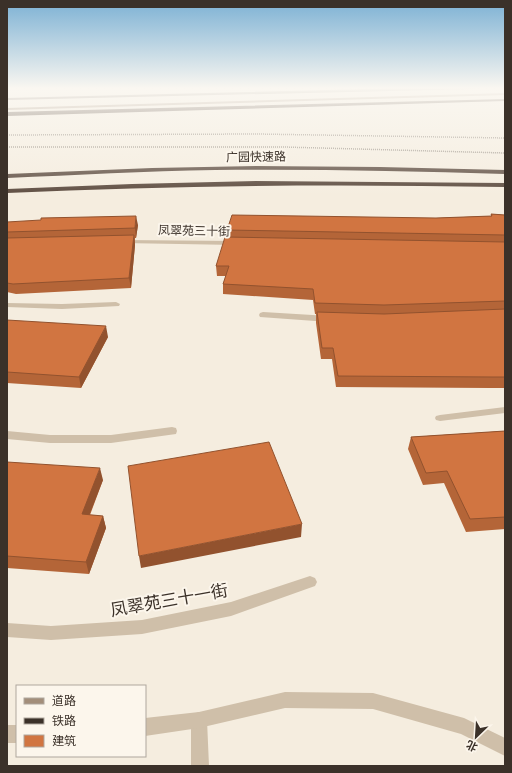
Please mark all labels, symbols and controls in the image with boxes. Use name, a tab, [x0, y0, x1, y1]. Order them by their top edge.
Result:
street label: 广园快速路	[226, 148, 286, 165]
street label: 凤翠苑三十街	[158, 222, 230, 239]
street label: 凤翠苑三十一街	[109, 580, 229, 620]
legend	[16, 685, 146, 757]
text: 道路	[52, 693, 76, 708]
text: 铁路	[52, 713, 76, 728]
north arrow	[456, 717, 496, 757]
text: 建筑	[52, 733, 76, 748]
text: 北	[464, 737, 480, 755]

